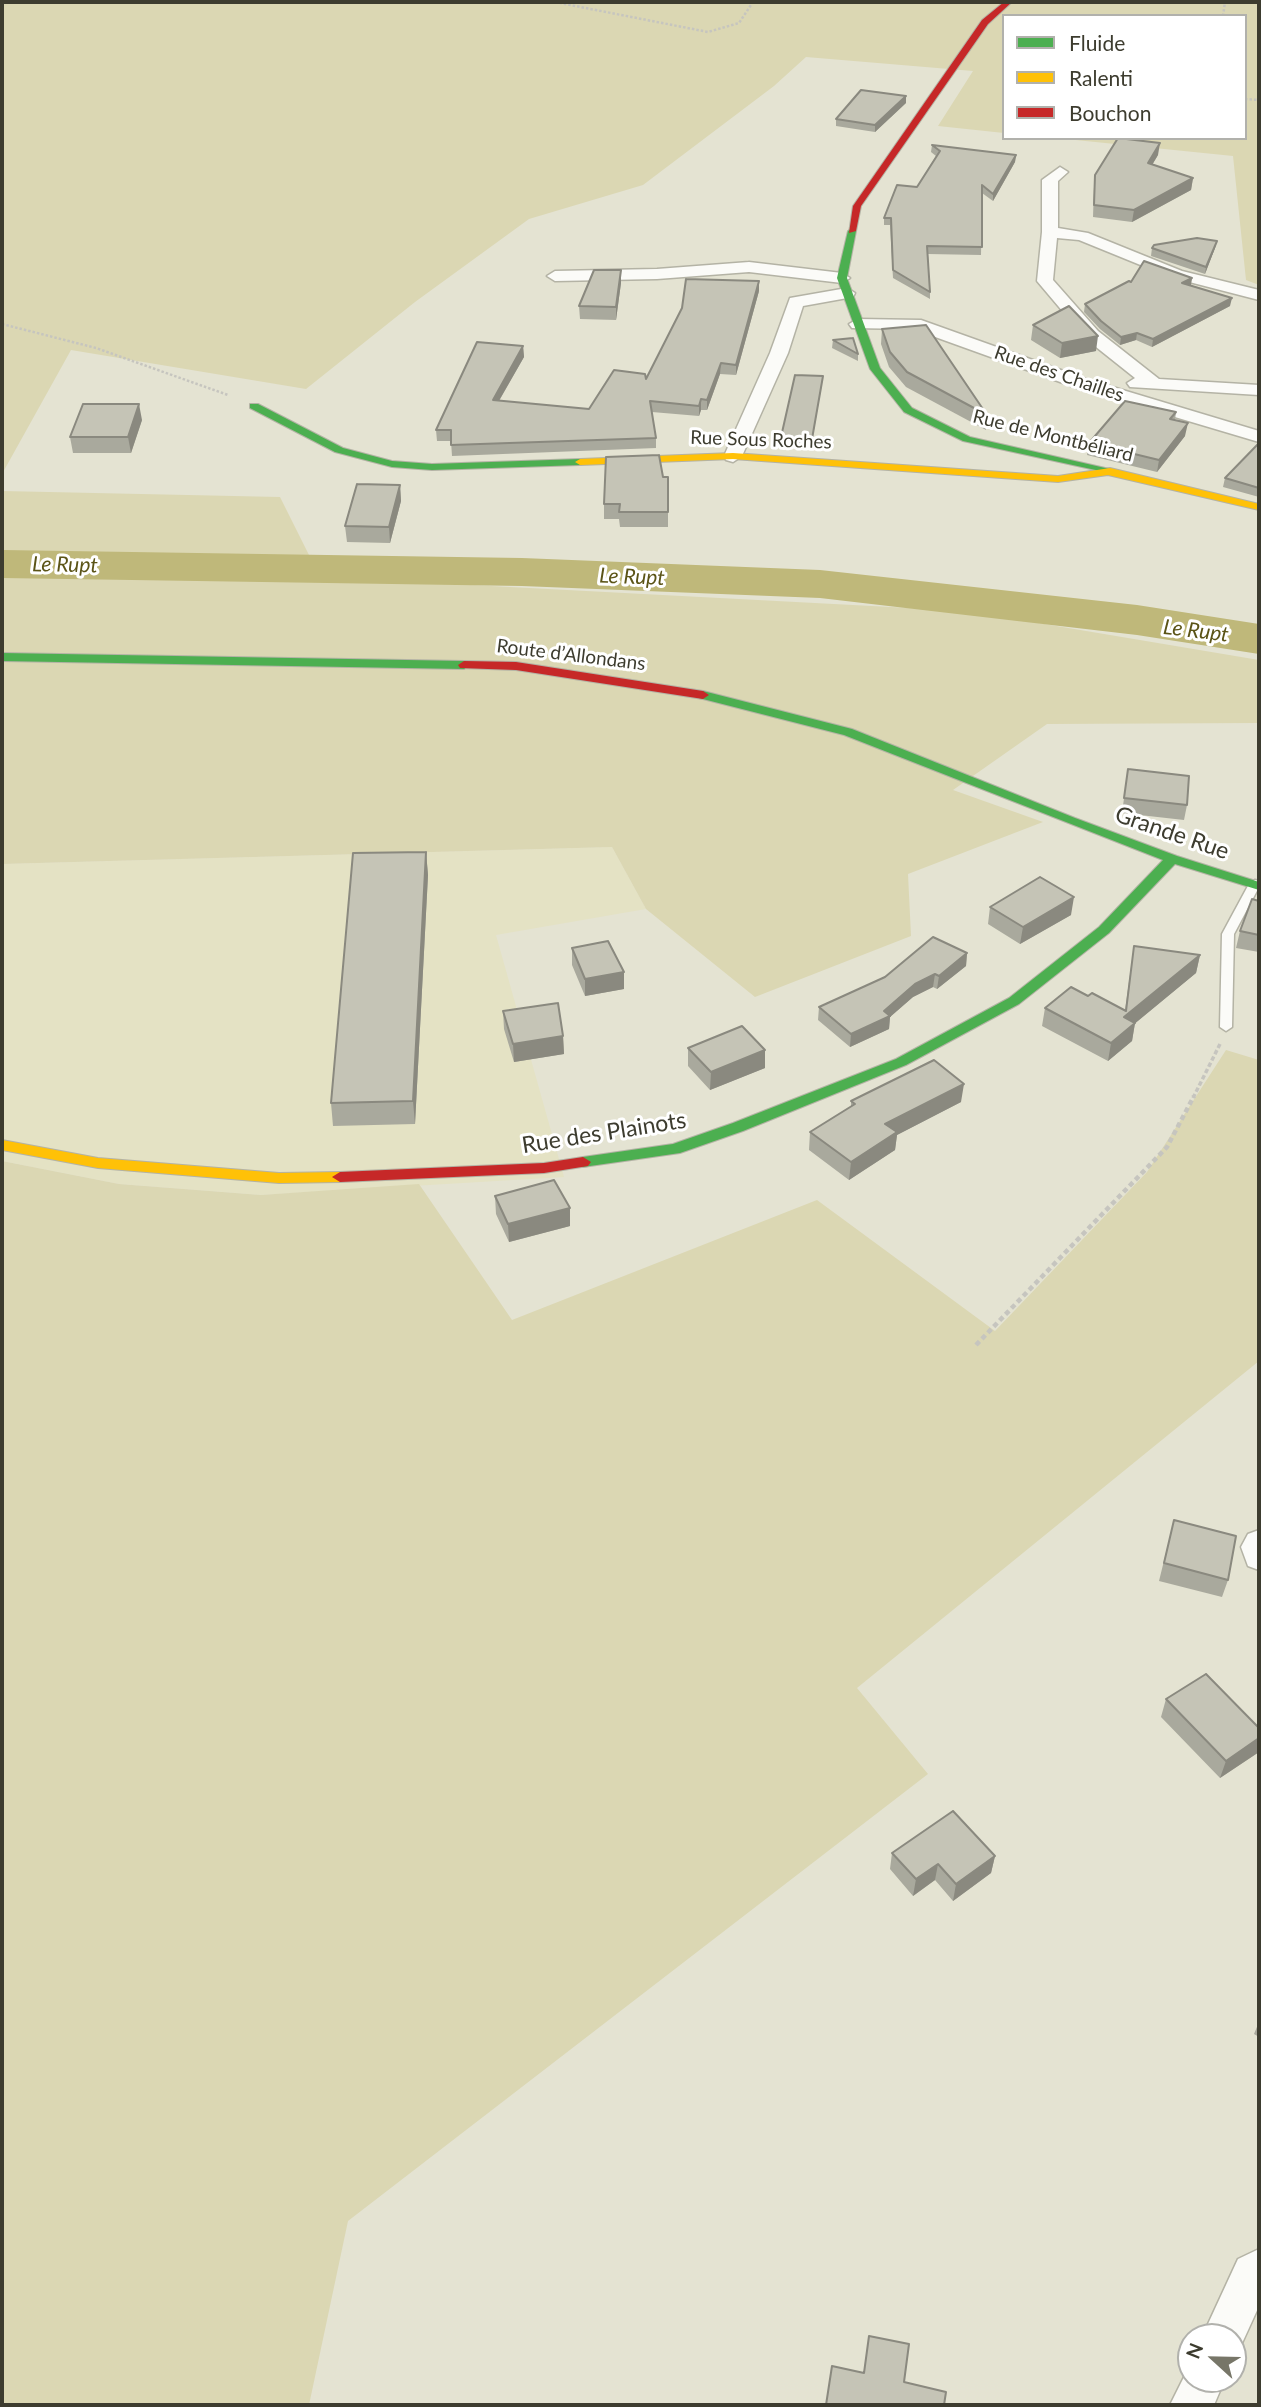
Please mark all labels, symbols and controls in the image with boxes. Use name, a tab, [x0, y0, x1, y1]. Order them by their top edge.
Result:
legend	[1002, 14, 1247, 140]
text: Fluide	[1069, 30, 1125, 55]
text: Ralenti	[1069, 65, 1133, 90]
text: Bouchon	[1069, 100, 1151, 125]
street label: Rue des Chailles	[991, 341, 1127, 407]
street label: Rue de Montbéliard	[971, 405, 1135, 467]
street label: Rue Sous Roches	[690, 426, 832, 454]
water label: Le Rupt	[32, 552, 98, 578]
water label: Le Rupt	[599, 563, 665, 591]
water label: Le Rupt	[1162, 614, 1230, 648]
street label: Route d’Allondans	[495, 635, 647, 675]
street label: Grande Rue	[1111, 801, 1233, 865]
street label: Rue des Plainots	[520, 1106, 688, 1160]
north arrow	[1177, 2323, 1247, 2393]
text: N	[1181, 2340, 1207, 2362]

